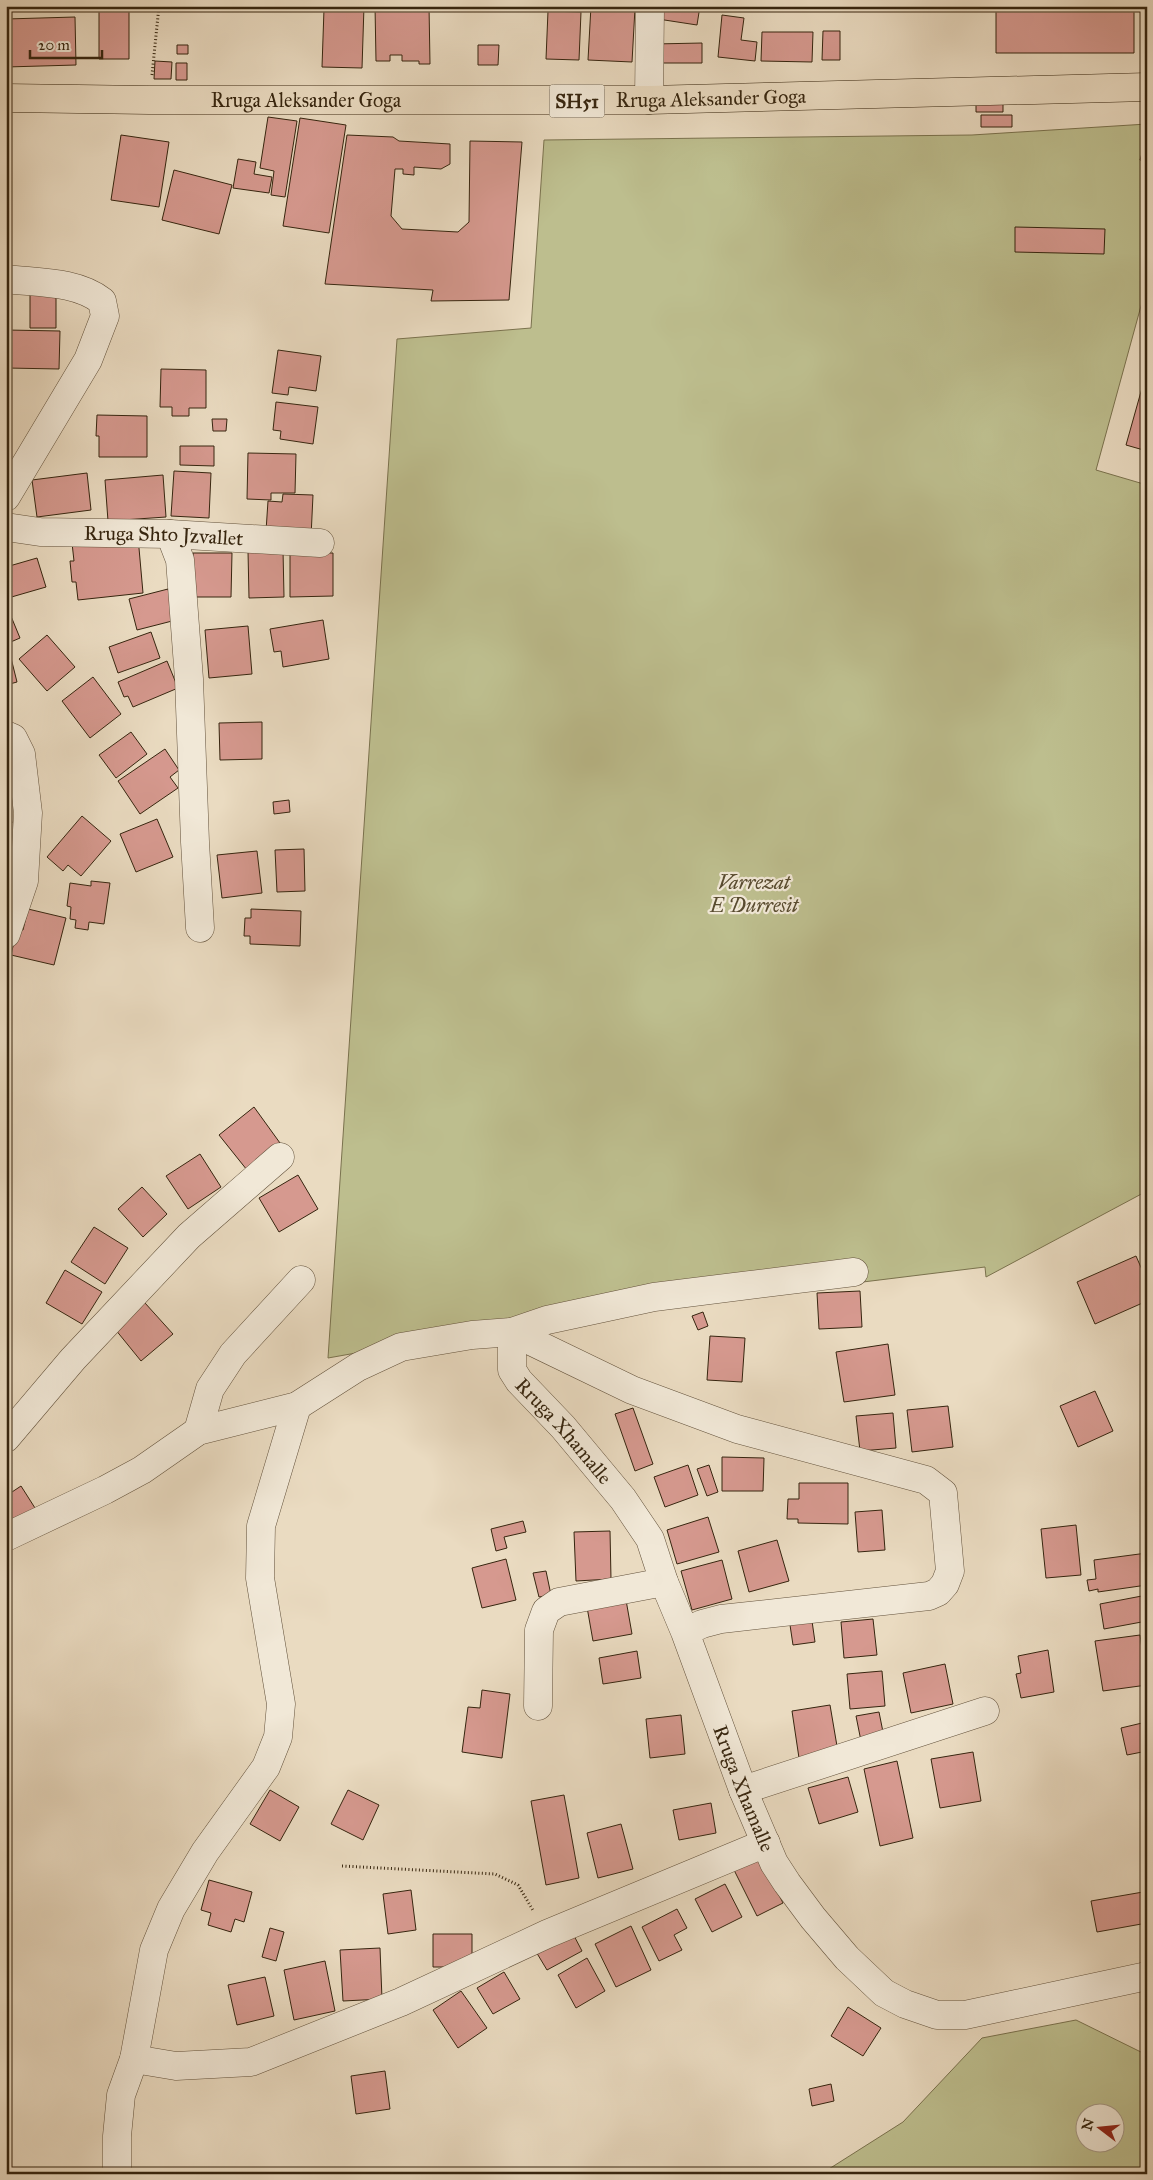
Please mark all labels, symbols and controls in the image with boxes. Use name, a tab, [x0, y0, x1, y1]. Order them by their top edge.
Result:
scale bar	[30, 28, 102, 60]
text: 20 m	[38, 36, 70, 54]
road number: SH51	[550, 84, 604, 118]
street label: Rruga Aleksander Goga	[616, 84, 807, 113]
street label: Rruga Aleksander Goga	[211, 88, 402, 113]
street label: Rruga Shto Jzvallet	[84, 521, 244, 550]
park label: Varrezat E Durresit	[709, 870, 800, 917]
street label: Rruga Xhamalle	[510, 1373, 617, 1489]
street label: Rruga Xhamalle	[708, 1722, 780, 1855]
north arrow	[1076, 2102, 1126, 2152]
text: N	[1078, 2116, 1098, 2133]

